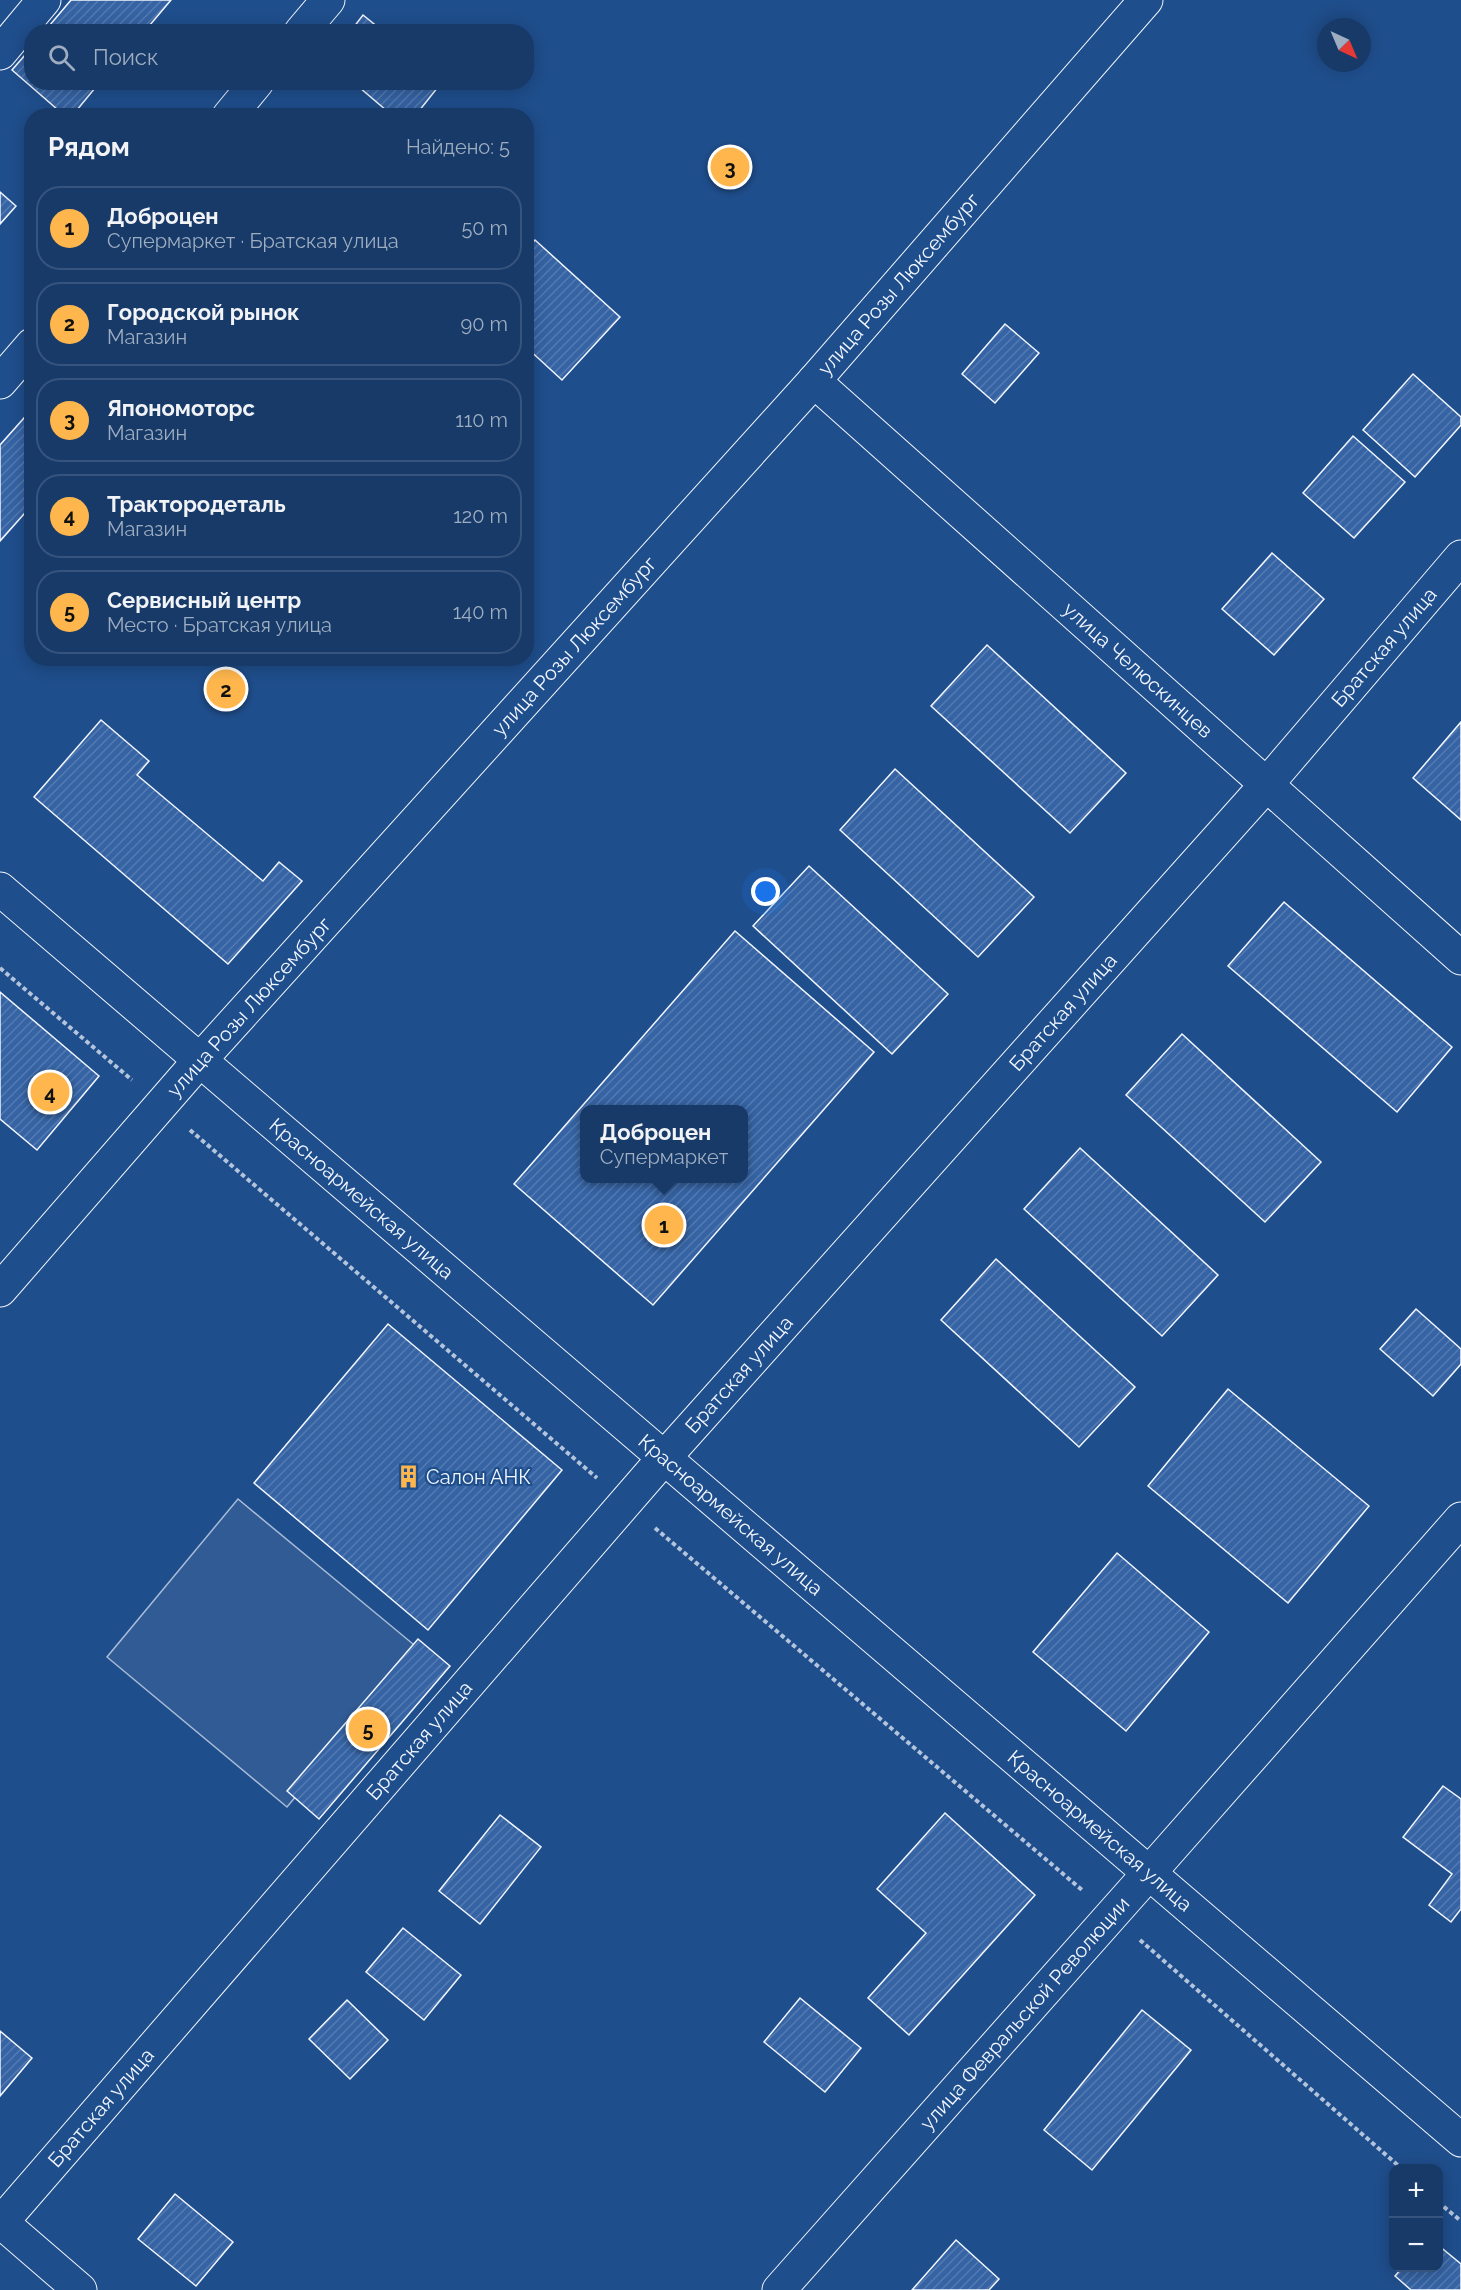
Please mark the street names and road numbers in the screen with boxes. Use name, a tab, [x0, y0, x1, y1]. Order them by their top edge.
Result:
street label: улица Розы Люксембург	[813, 188, 984, 380]
street label: улица Розы Люксембург	[487, 551, 662, 741]
street label: Братская улица	[1326, 583, 1442, 712]
street label: улица Челюскинцев	[1058, 597, 1218, 743]
street label: улица Розы Люксембург	[162, 912, 336, 1102]
street label: Братская улица	[1004, 948, 1122, 1076]
street label: Красноармейская улица	[264, 1113, 459, 1284]
street label: Братская улица	[680, 1311, 798, 1438]
street label: Красноармейская улица	[634, 1429, 828, 1600]
street label: Братская улица	[361, 1676, 477, 1805]
street label: Красноармейская улица	[1003, 1745, 1197, 1916]
street label: улица Февральской Революции	[915, 1892, 1134, 2135]
street label: Братская улица	[43, 2043, 159, 2172]

